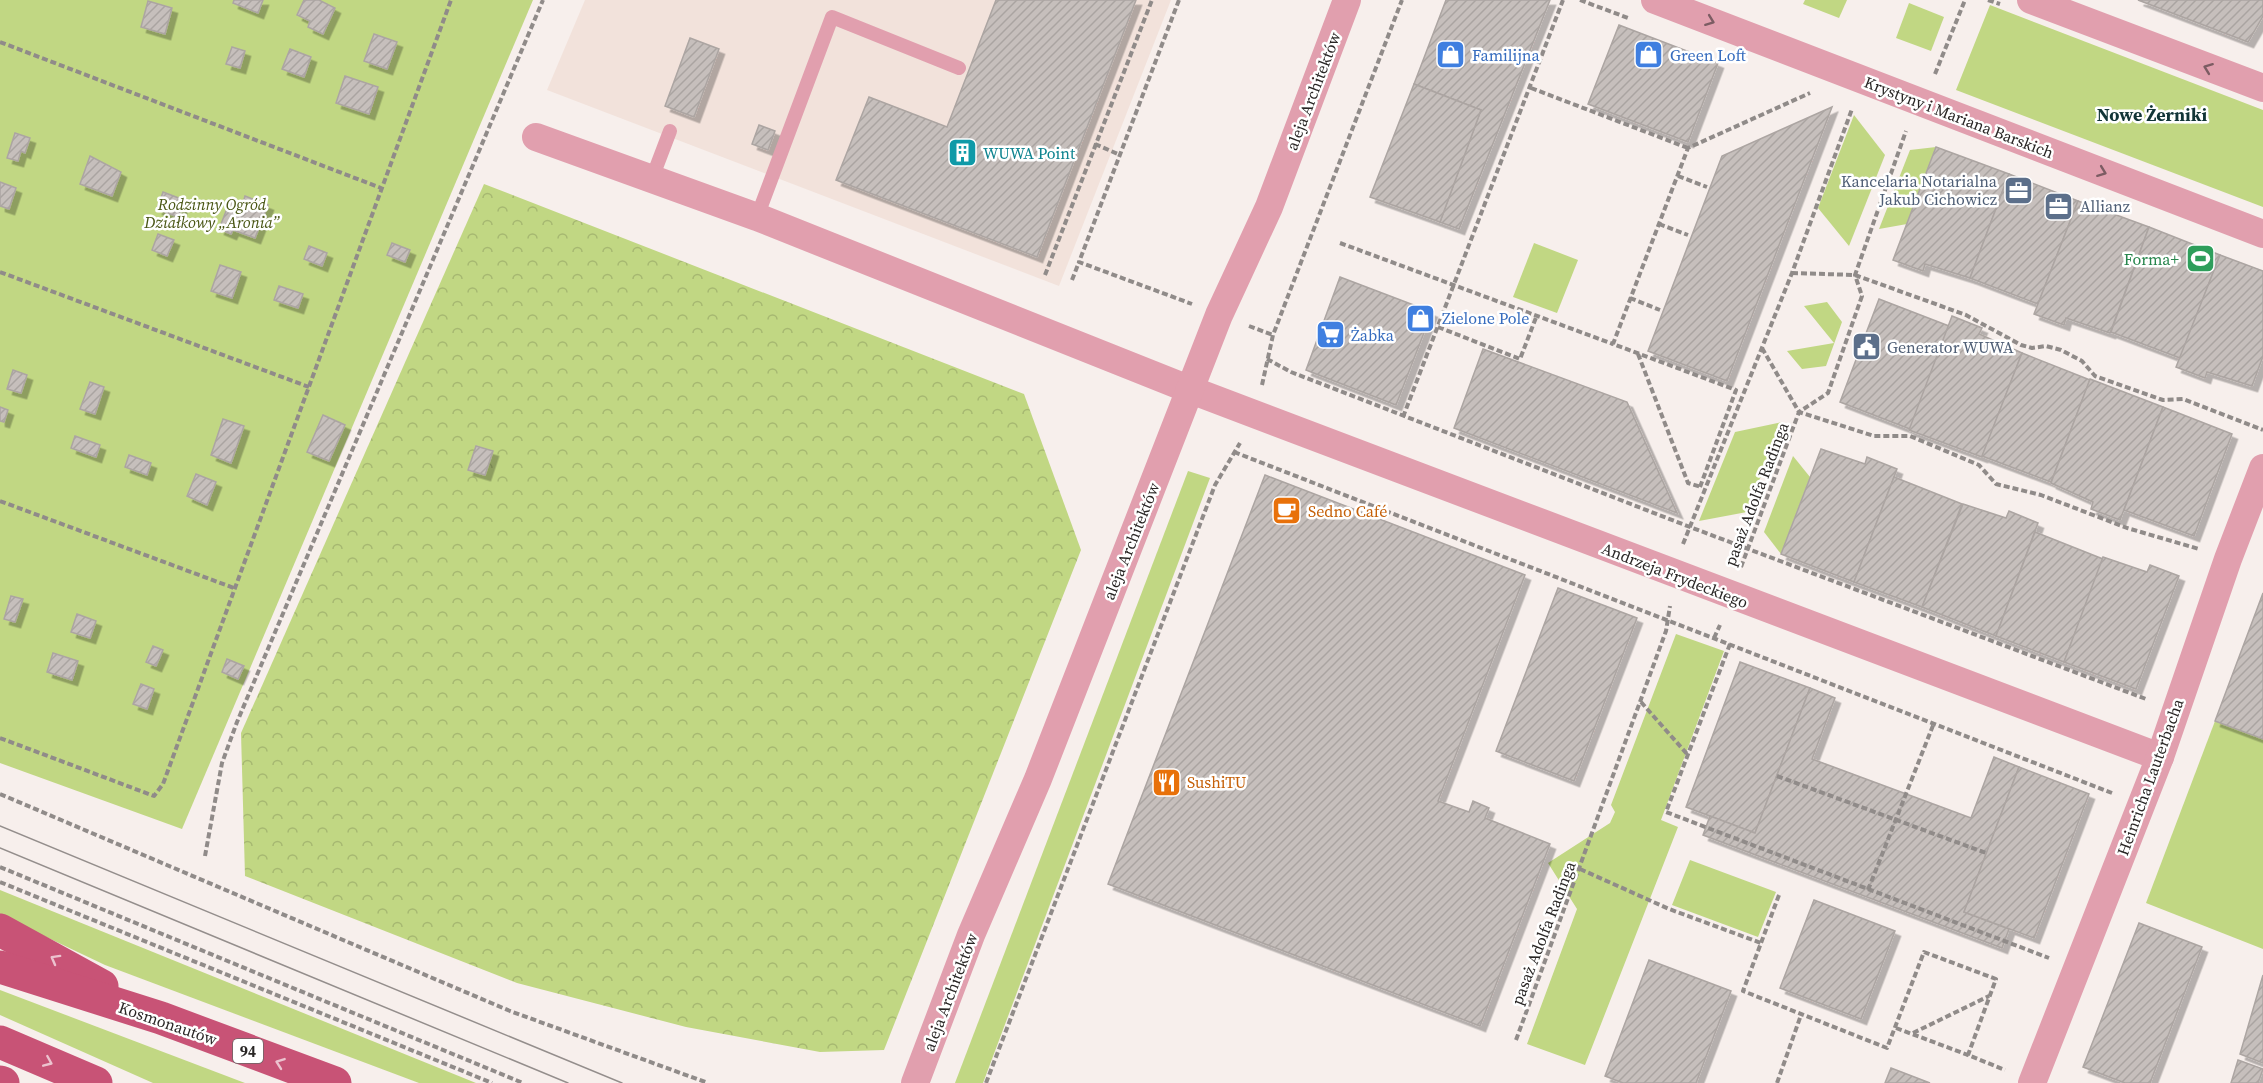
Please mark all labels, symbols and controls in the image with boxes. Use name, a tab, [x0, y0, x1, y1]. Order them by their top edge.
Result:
one-way arrow	[1703, 14, 1714, 26]
street label: aleja Architektów	[1280, 28, 1346, 153]
shop icon: Familijna	[1435, 39, 1467, 71]
shop icon: Green Loft	[1633, 39, 1665, 71]
place label: Familijna	[1472, 44, 1541, 66]
place label: Green Loft	[1670, 44, 1747, 66]
one-way arrow	[2204, 62, 2214, 75]
street label: Krystyny i Mariana Barskich	[1861, 71, 2057, 163]
district label: Nowe Żerniki	[2097, 102, 2207, 127]
building icon: WUWA Point	[946, 137, 978, 169]
place label: WUWA Point	[983, 142, 1076, 164]
one-way arrow	[2096, 165, 2107, 178]
place label: Kancelaria Notarialna Jakub Cichowicz	[1841, 170, 1998, 210]
office icon: Kancelaria Notarialna Jakub Cichowicz	[2002, 174, 2034, 206]
office icon: Allianz	[2043, 190, 2075, 222]
park label: Rodzinny Ogród Działkowy „Aronia”	[143, 193, 280, 233]
place label: Allianz	[2080, 195, 2130, 217]
sports icon: Forma+	[2184, 243, 2216, 275]
place label: Forma+	[2124, 248, 2180, 270]
shop icon: Zielone Pole	[1405, 302, 1437, 334]
place label: Zielone Pole	[1442, 307, 1529, 329]
supermarket icon: Żabka	[1314, 319, 1346, 351]
place label: Żabka	[1351, 324, 1395, 346]
public building icon: Generator WUWA	[1850, 331, 1882, 363]
place label: Generator WUWA	[1887, 336, 2014, 358]
street label: pasaż Adolfa Radinga	[1718, 418, 1794, 569]
street label: aleja Architektów	[1097, 478, 1165, 603]
cafe icon: Sedno Café	[1271, 495, 1303, 527]
place label: Sedno Café	[1308, 500, 1387, 522]
street label: Andrzeja Frydeckiego	[1599, 537, 1752, 613]
street label: Heinricha Lauterbacha	[2111, 695, 2189, 858]
restaurant icon: SushiTU	[1150, 766, 1182, 798]
place label: SushiTU	[1187, 771, 1247, 793]
street label: pasaż Adolfa Radinga	[1505, 857, 1581, 1008]
street label: aleja Architektów	[917, 929, 983, 1054]
one-way arrow	[51, 955, 61, 967]
street label: Kosmonautów	[116, 996, 221, 1050]
road number: 94	[233, 1039, 263, 1063]
one-way arrow	[42, 1055, 53, 1067]
one-way arrow	[275, 1057, 286, 1070]

